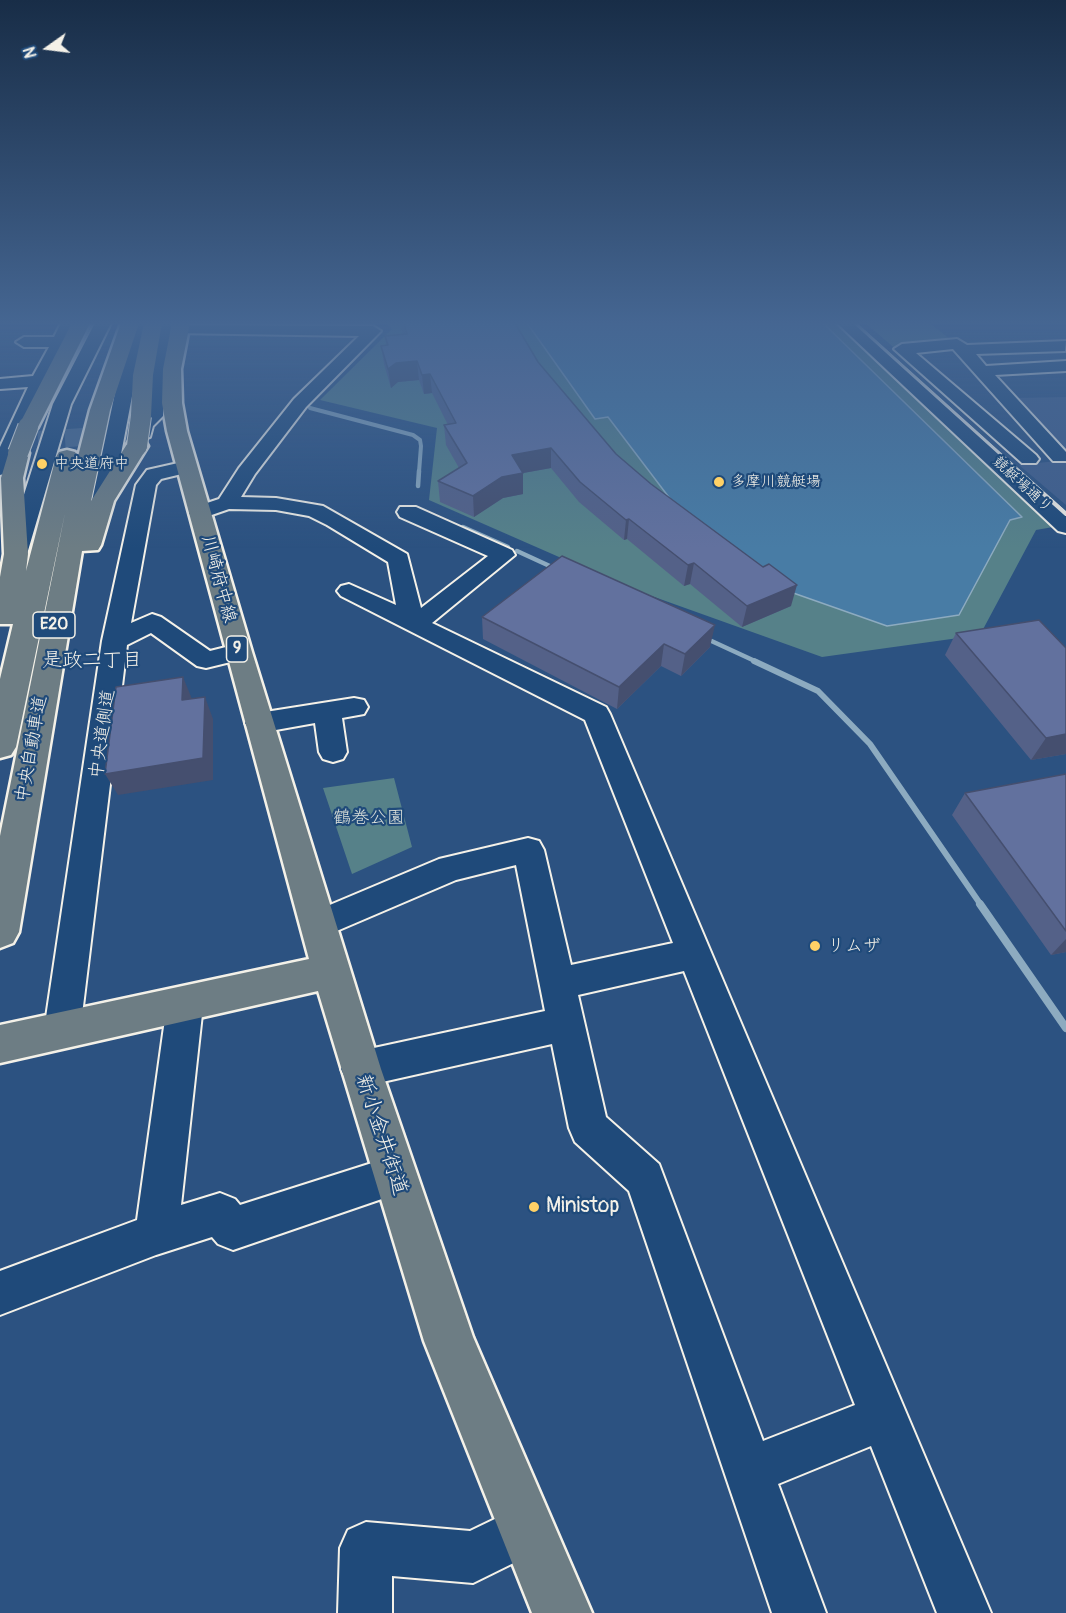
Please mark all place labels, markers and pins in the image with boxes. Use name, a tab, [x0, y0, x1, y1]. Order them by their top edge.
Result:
place label: 中央道府中	[54, 455, 129, 473]
marker: 中央道府中	[35, 457, 49, 471]
place label: 多摩川競艇場	[731, 473, 821, 491]
marker: 多摩川競艇場	[712, 475, 726, 489]
place label: リムザ	[827, 935, 881, 957]
marker: リムザ	[808, 939, 822, 953]
place label: Ministop	[546, 1194, 620, 1220]
marker: Ministop	[527, 1200, 541, 1214]

